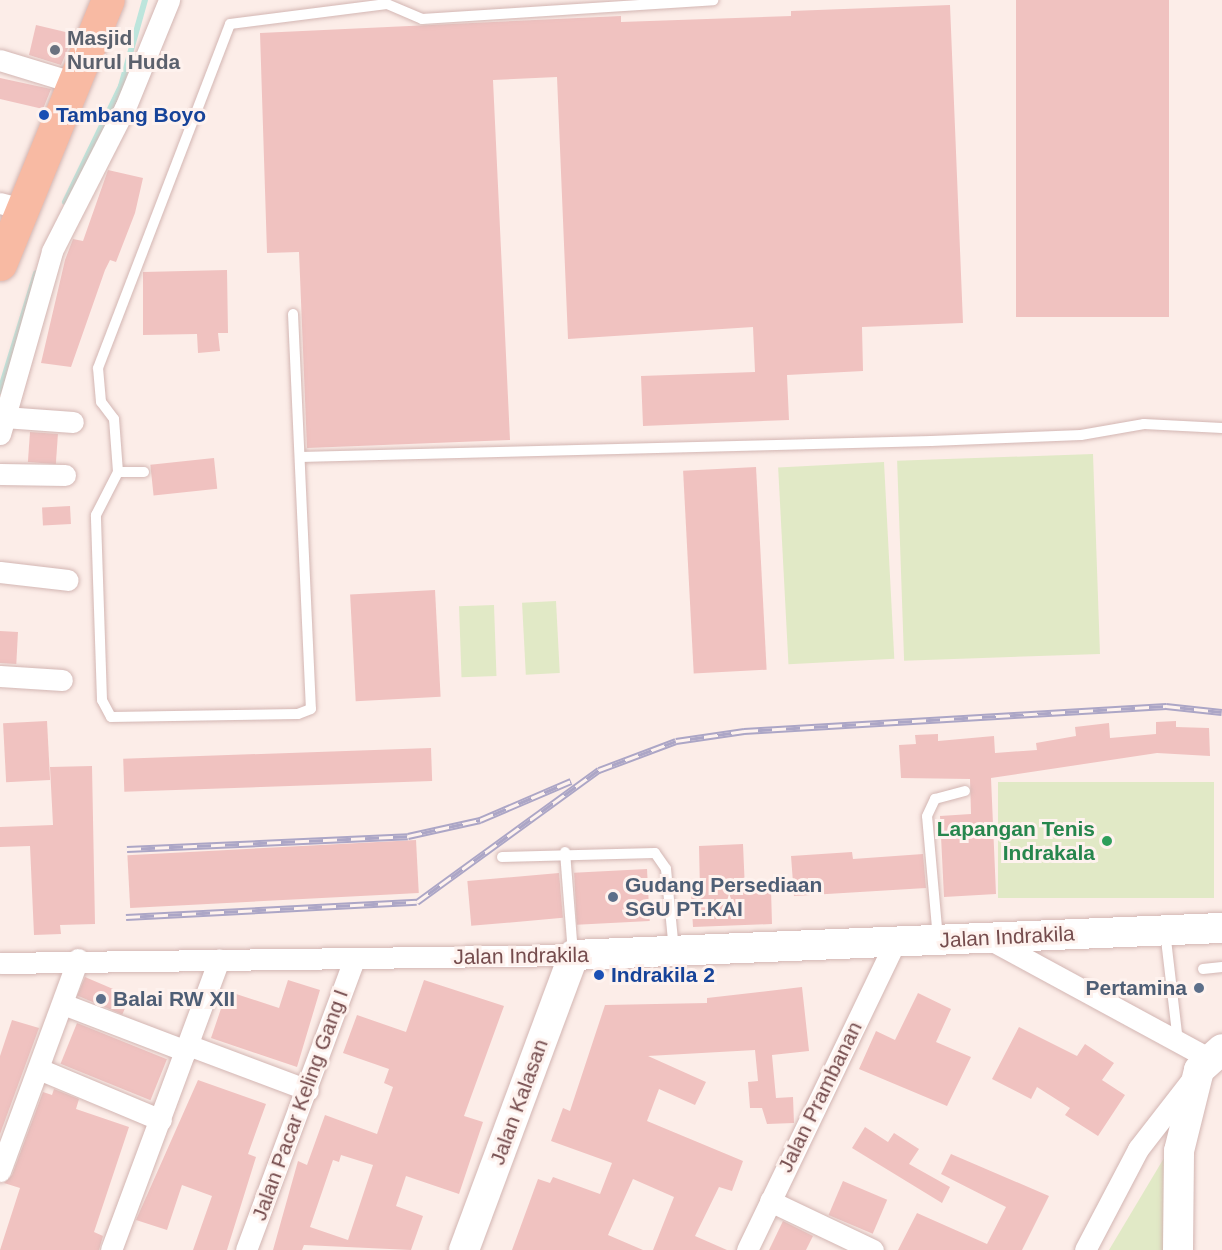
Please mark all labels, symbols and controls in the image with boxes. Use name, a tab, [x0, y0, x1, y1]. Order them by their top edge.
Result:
place label: Masjid Nurul Huda	[67, 25, 180, 75]
marker: Masjid Nurul Huda	[48, 43, 62, 57]
place label: Tambang Boyo	[56, 102, 206, 128]
marker: Tambang Boyo	[37, 108, 51, 122]
place label: Lapangan Tenis Indrakala	[937, 816, 1095, 866]
marker: Lapangan Tenis Indrakala	[1100, 834, 1114, 848]
place label: Gudang Persediaan SGU PT.KAI	[625, 872, 822, 922]
marker: Gudang Persediaan SGU PT.KAI	[606, 890, 620, 904]
street label: Jalan Indrakila	[939, 921, 1075, 953]
street label: Jalan Indrakila	[453, 942, 589, 970]
place label: Indrakila 2	[611, 962, 715, 988]
marker: Indrakila 2	[592, 968, 606, 982]
place label: Pertamina	[1085, 975, 1187, 1001]
marker: Pertamina	[1192, 981, 1206, 995]
place label: Balai RW XII	[113, 986, 235, 1012]
street label: Jalan Pacar Keling Gang I	[246, 986, 354, 1224]
marker: Balai RW XII	[94, 992, 108, 1006]
street label: Jalan Prambanan	[773, 1018, 867, 1176]
street label: Jalan Kalasan	[485, 1036, 553, 1168]

